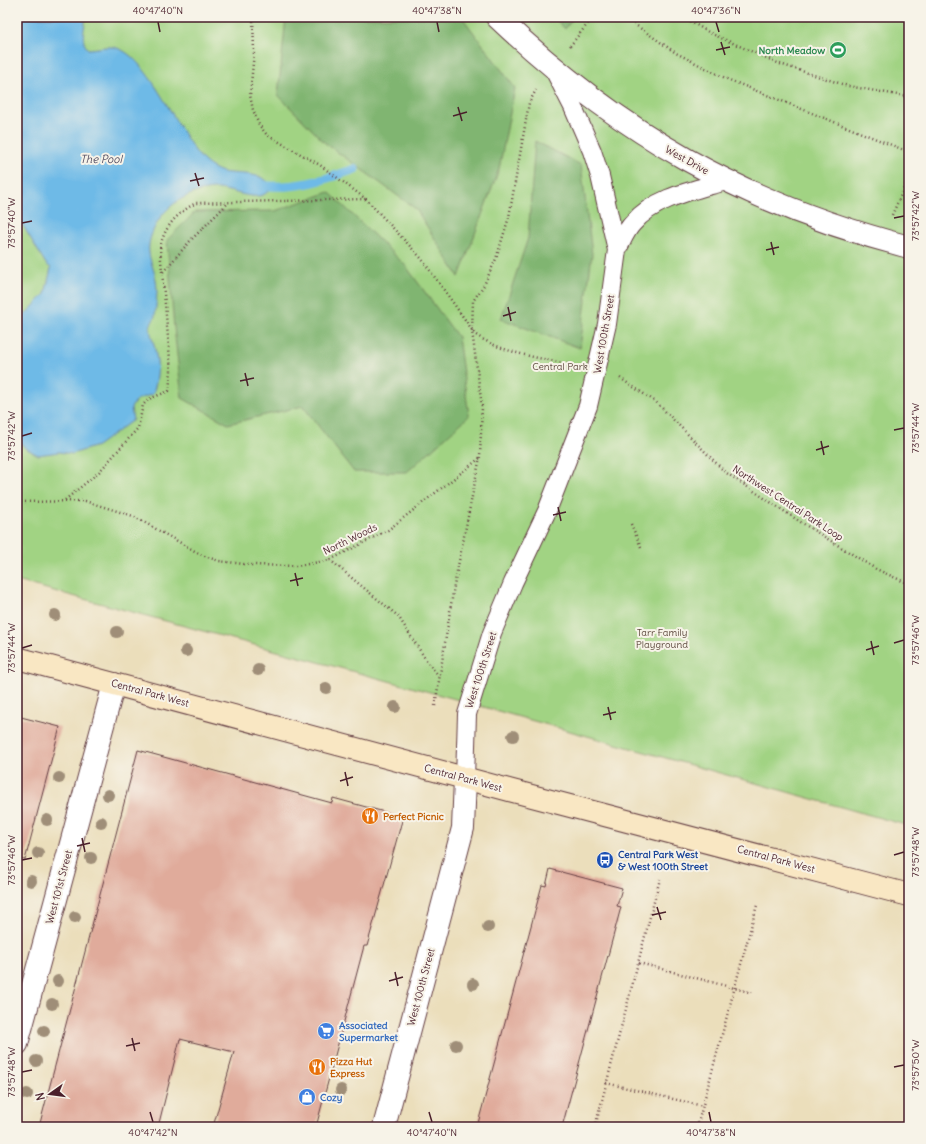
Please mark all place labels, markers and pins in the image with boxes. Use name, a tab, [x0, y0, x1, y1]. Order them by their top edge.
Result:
sports icon: North Meadow	[828, 40, 848, 60]
place label: North Meadow	[759, 44, 825, 57]
restaurant icon: Perfect Picnic	[360, 806, 380, 826]
place label: Perfect Picnic	[383, 810, 444, 823]
place label: Central Park West & West 100th Street	[618, 848, 708, 873]
bus stop icon: Central Park West & West 100th Street	[595, 850, 615, 870]
place label: Associated Supermarket	[339, 1019, 399, 1044]
supermarket icon: Associated Supermarket	[316, 1021, 336, 1041]
place label: Pizza Hut Express	[330, 1055, 373, 1080]
restaurant icon: Pizza Hut Express	[307, 1057, 327, 1077]
shop icon: Cozy	[297, 1087, 317, 1107]
place label: Cozy	[320, 1091, 343, 1104]

